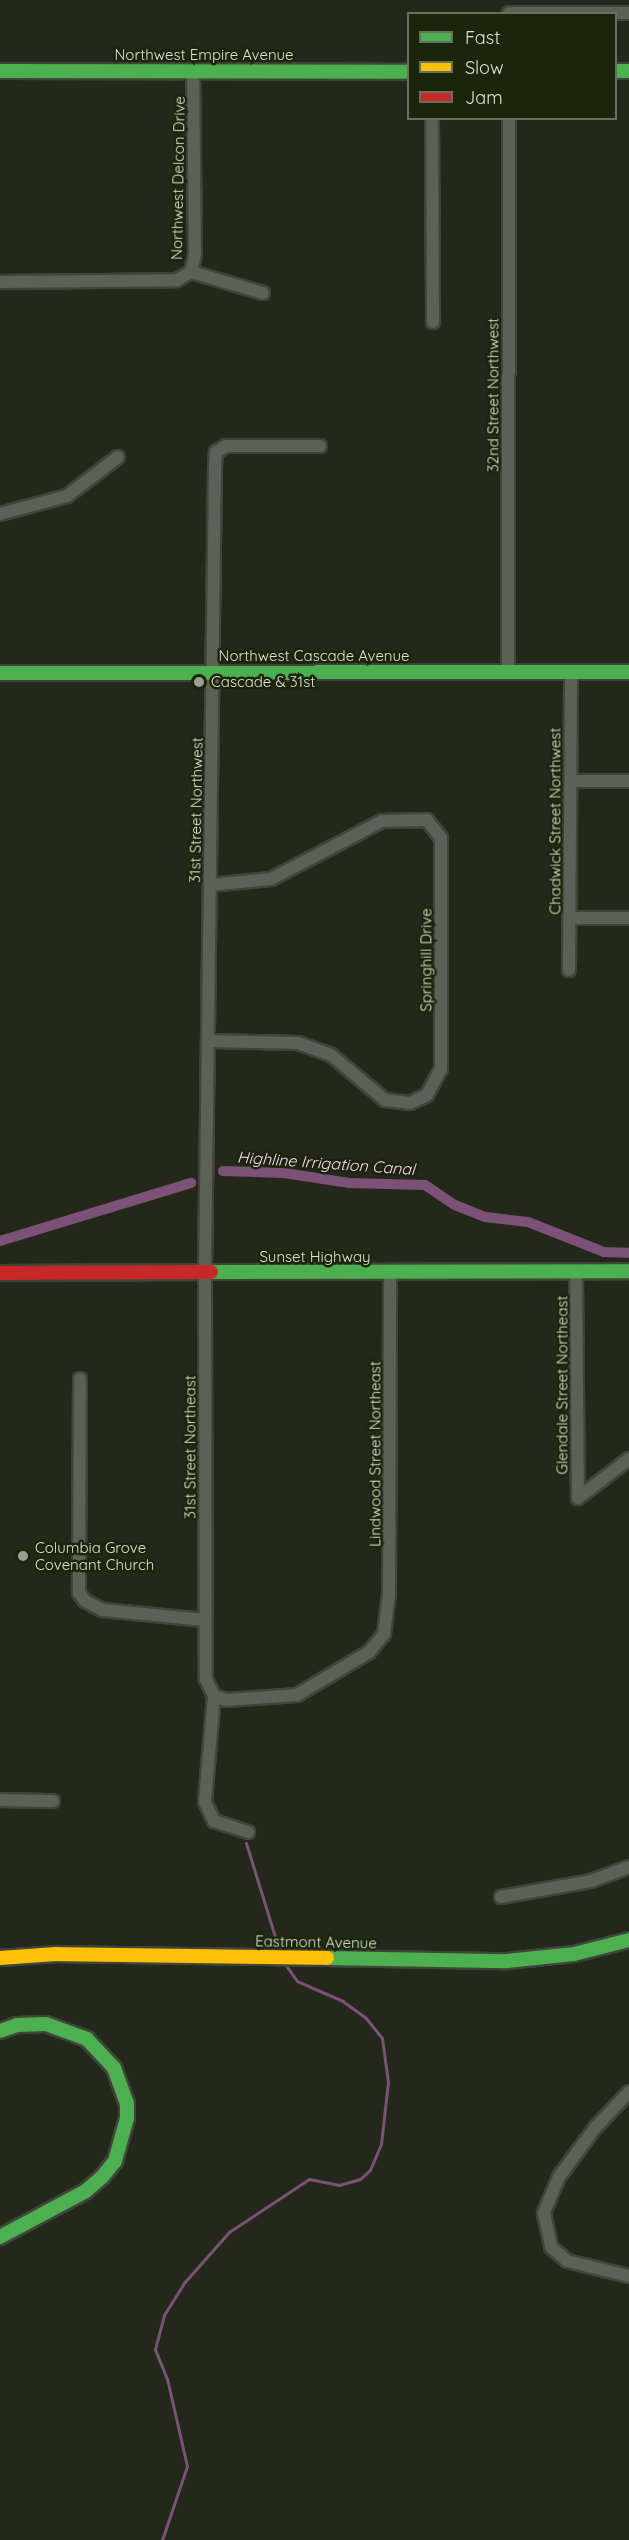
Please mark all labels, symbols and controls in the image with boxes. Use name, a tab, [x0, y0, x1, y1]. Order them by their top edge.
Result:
legend	[407, 12, 617, 120]
text: Fast	[465, 26, 500, 49]
street label: Northwest Empire Avenue	[114, 46, 294, 64]
text: Slow	[465, 56, 503, 79]
text: Jam	[465, 86, 503, 109]
street label: Northwest Delcon Drive	[168, 96, 188, 260]
street label: 32nd Street Northwest	[484, 318, 502, 472]
street label: Northwest Cascade Avenue	[218, 647, 410, 665]
place label: Cascade & 31st	[211, 673, 315, 691]
marker: Cascade & 31st	[192, 675, 206, 689]
street label: Chadwick Street Northwest	[546, 727, 564, 915]
street label: 31st Street Northwest	[186, 737, 206, 883]
street label: Springhill Drive	[417, 908, 435, 1012]
water label: Highline Irrigation Canal	[237, 1147, 415, 1179]
street label: Sunset Highway	[259, 1248, 371, 1266]
street label: Glendale Street Northeast	[553, 1295, 571, 1475]
street label: Lindwood Street Northeast	[366, 1361, 384, 1547]
street label: 31st Street Northeast	[181, 1375, 199, 1519]
place label: Columbia Grove Covenant Church	[35, 1538, 154, 1573]
marker: Columbia Grove Covenant Church	[16, 1549, 30, 1563]
street label: Eastmont Avenue	[255, 1932, 377, 1952]

